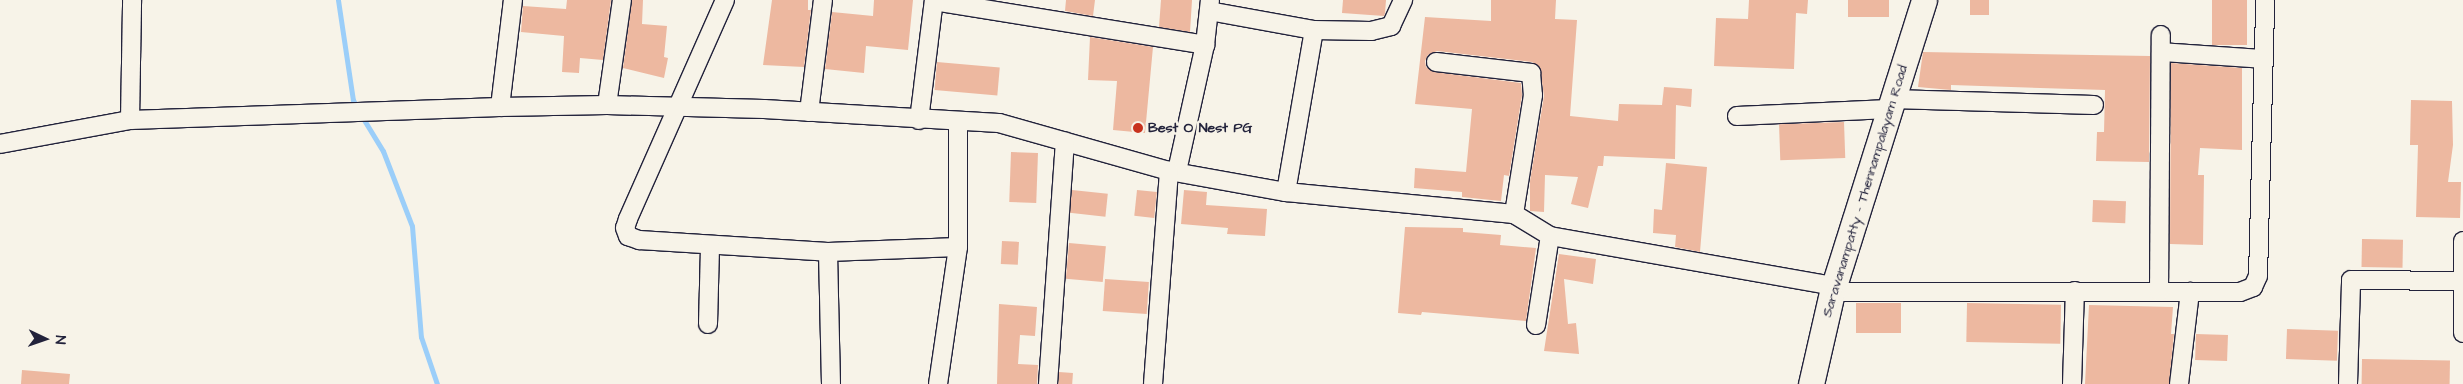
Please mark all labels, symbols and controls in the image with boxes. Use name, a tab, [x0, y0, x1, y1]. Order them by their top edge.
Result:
street label: Saravanampatty - Thennampalayam Road	[1819, 63, 1911, 319]
place label: Best O Nest PG	[1148, 120, 1252, 136]
marker: Best O Nest PG	[1132, 122, 1144, 134]
north arrow	[20, 314, 70, 364]
text: N	[50, 335, 70, 345]

